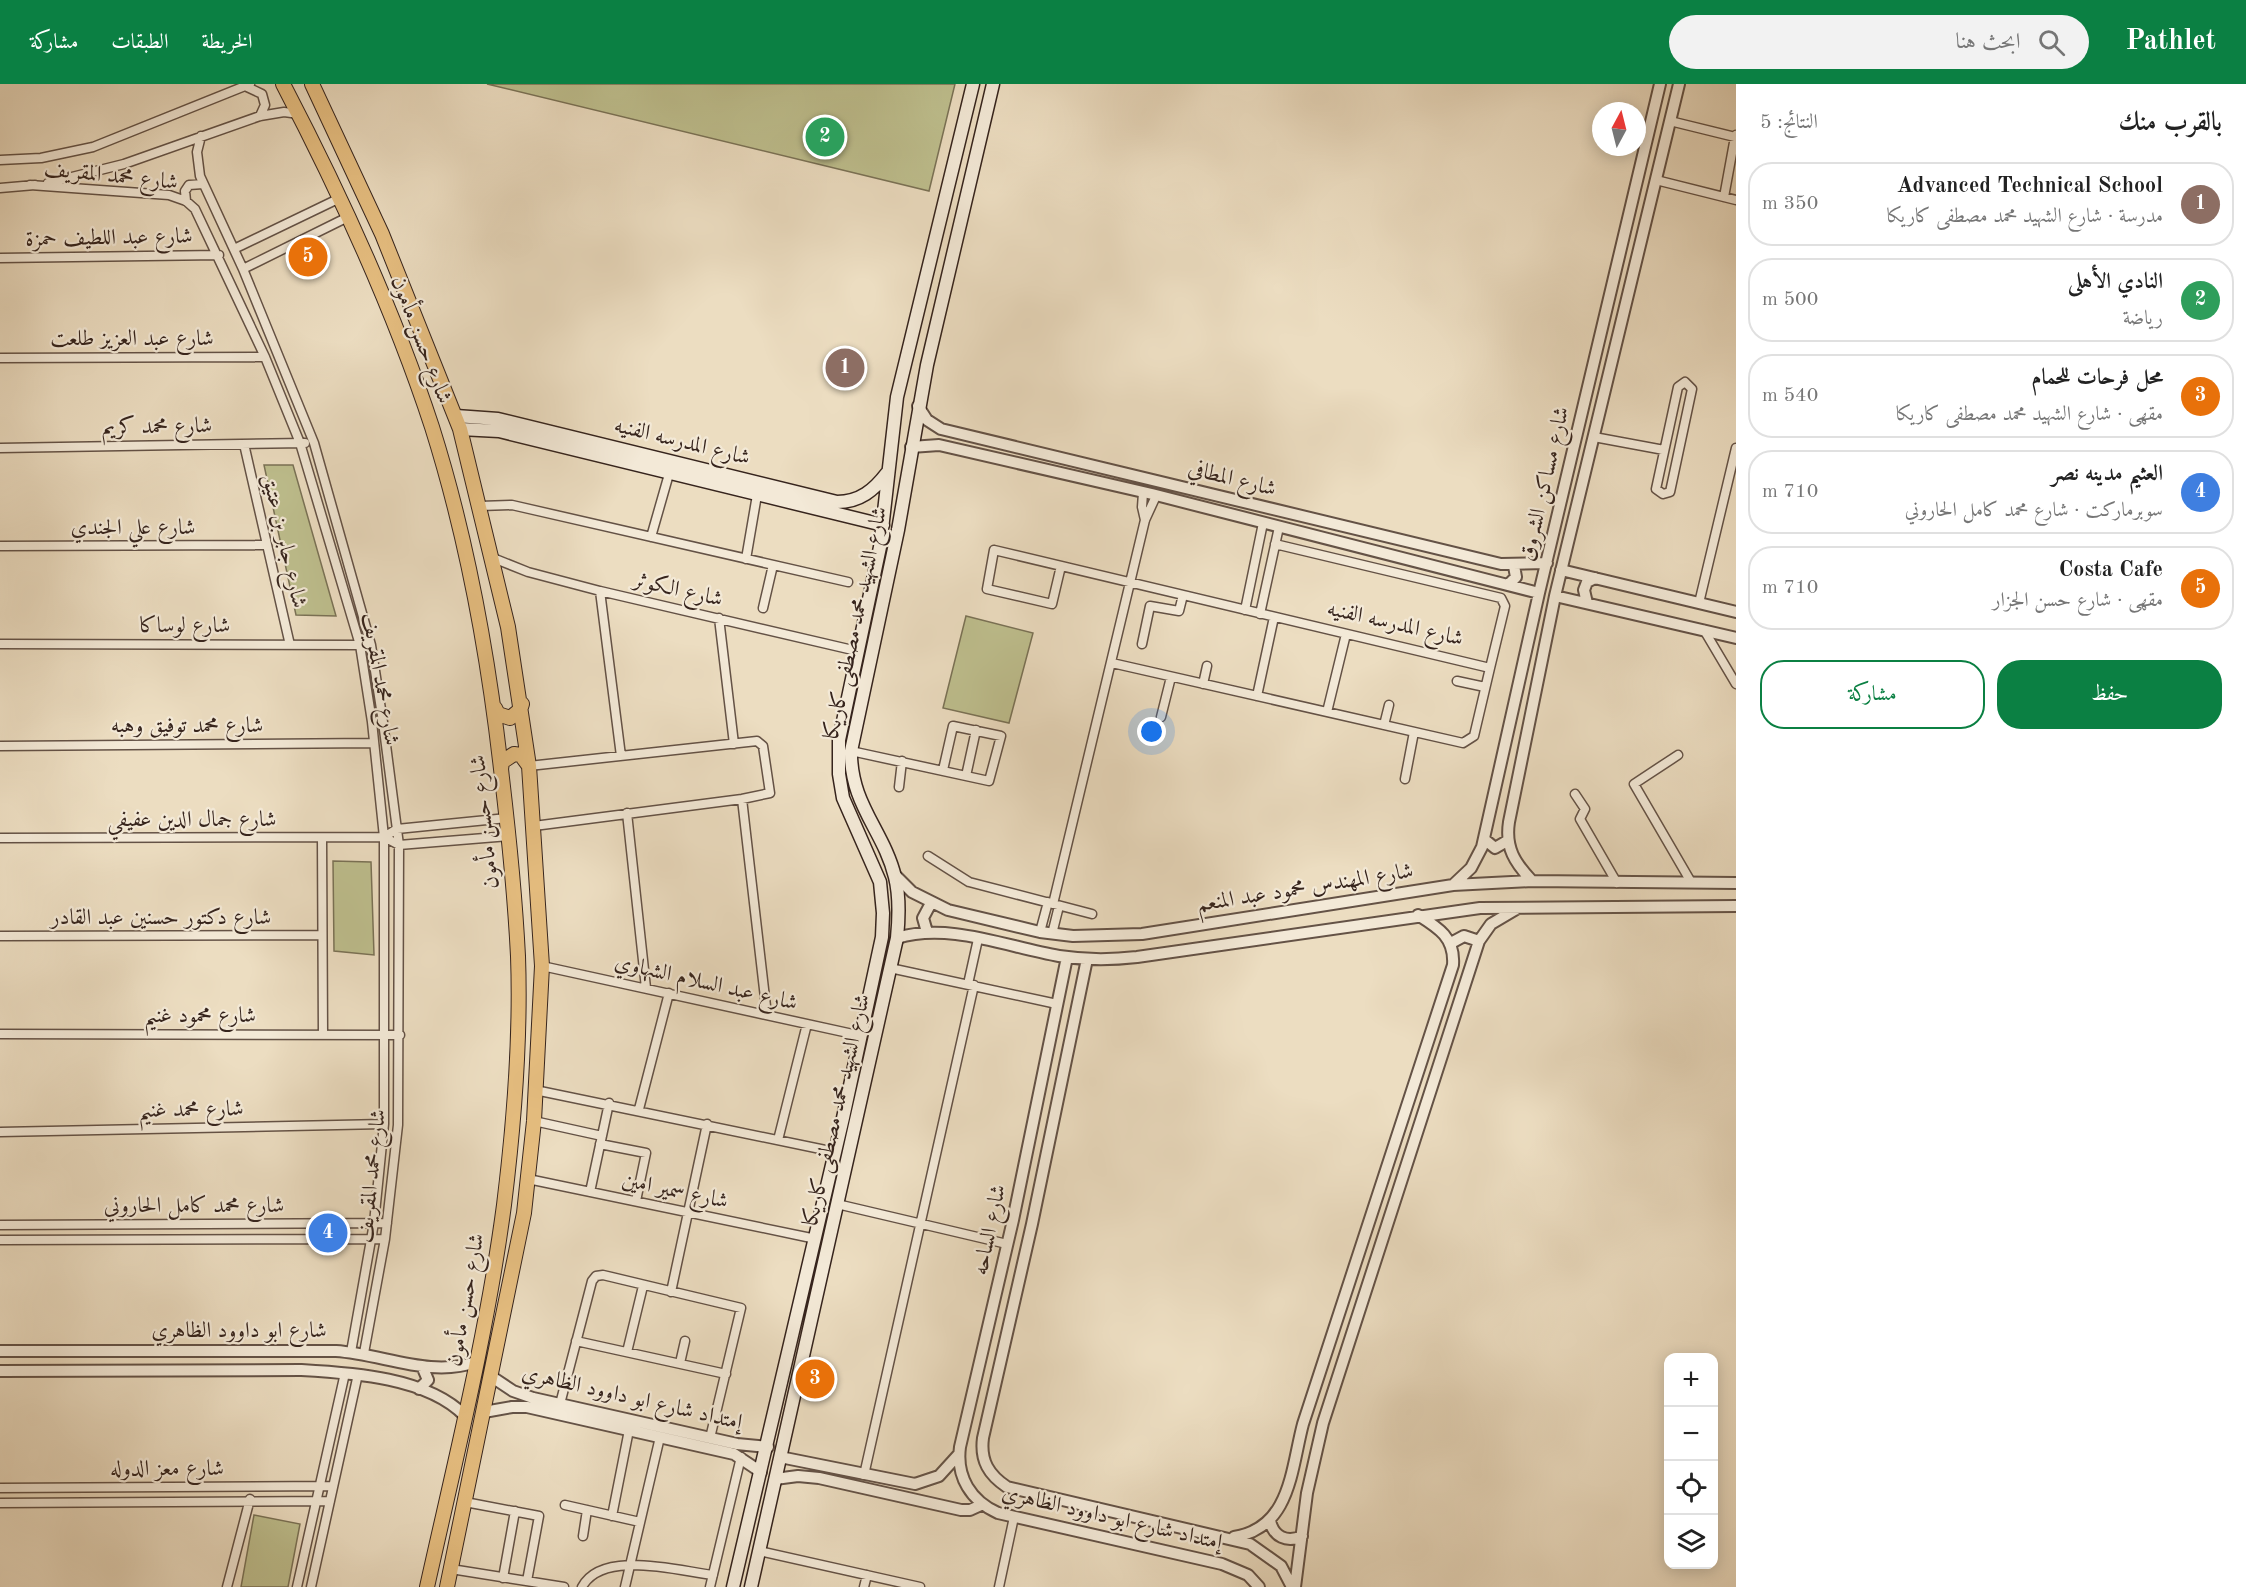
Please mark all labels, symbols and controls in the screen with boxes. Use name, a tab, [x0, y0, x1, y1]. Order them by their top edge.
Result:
search box	[1669, 15, 2089, 69]
icon: search	[2035, 26, 2068, 59]
text: Pathlet	[2125, 28, 2216, 56]
text: ابحث هنا	[1956, 31, 2020, 53]
text: مشاركة	[30, 32, 78, 53]
text: الطبقات	[111, 32, 168, 53]
text: الخريطة	[201, 32, 253, 53]
north arrow	[1592, 102, 1646, 156]
text: بالقرب منك	[2119, 110, 2222, 136]
text: النتائج: 5	[1760, 113, 1818, 133]
pin: 2	[806, 115, 844, 160]
street label: شارع محمد المقريف	[42, 158, 179, 200]
text: Advanced Technical School	[1897, 175, 2163, 197]
text: 350 m	[1762, 194, 1818, 214]
text: 1	[2195, 194, 2206, 214]
text: مدرسة · شارع الشهيد محمد مصطفى كاريكا	[1887, 207, 2163, 227]
street label: شارع عبد اللطيف حمزة	[25, 226, 193, 256]
pin: 5	[288, 234, 328, 279]
street label: شارع حسن مأمون	[381, 271, 461, 409]
text: النادي الأهلى	[2068, 271, 2163, 293]
text: 500 m	[1762, 290, 1818, 310]
text: 2	[2195, 290, 2206, 310]
text: رياضة	[2123, 309, 2163, 329]
street label: شارع عبد العزيز طلعت	[50, 328, 214, 356]
pin: 1	[826, 346, 864, 390]
text: محل فرحات للحمام	[2031, 367, 2163, 389]
text: 540 m	[1762, 386, 1818, 406]
text: 3	[2195, 386, 2206, 406]
street label: شارع مساكن الشروق	[1517, 405, 1579, 565]
text: مقهى · شارع الشهيد محمد مصطفى كاريكا	[1896, 405, 2163, 425]
street label: شارع محمد كريم	[102, 413, 212, 446]
street label: شارع المدرسه الفنيه	[610, 415, 752, 475]
street label: شارع المطافي	[1184, 457, 1278, 506]
text: العثيم مدينه نصر	[2051, 463, 2163, 485]
street label: شارع جابر بن عتيق	[252, 472, 310, 611]
text: 710 m	[1762, 482, 1818, 502]
text: 4	[2195, 482, 2206, 502]
text: سوبرماركت · شارع محمد كامل الحاروني	[1905, 501, 2163, 521]
street label: شارع الشهيد محمد مصطفى كاريكا	[819, 504, 897, 742]
street label: شارع علي الجندي	[71, 517, 195, 548]
text: Costa Cafe	[2059, 559, 2163, 581]
street label: شارع الكوثر	[628, 568, 725, 617]
text: 710 m	[1762, 578, 1818, 598]
text: 5	[2195, 578, 2206, 598]
text: مقهى · شارع حسن الجزار	[1993, 591, 2163, 611]
street label: شارع المدرسه الفنيه	[1323, 598, 1465, 656]
street label: شارع محمد المقريف	[352, 611, 402, 748]
street label: شارع لوساكا	[140, 614, 230, 643]
button: مشاركة	[1760, 660, 1985, 729]
button: حفظ	[1997, 660, 2222, 729]
street label: شارع محمد توفيق وهبه	[111, 715, 263, 743]
your location	[1137, 717, 1166, 746]
street label: شارع حسن مأمون	[461, 753, 509, 891]
street label: شارع جمال الدين عفيفي	[107, 809, 277, 841]
street label: شارع المهندس محمود عبد المنعم	[1195, 860, 1416, 924]
street label: شارع دكتور حسنين عبد القادر	[49, 907, 271, 935]
street label: شارع عبد السلام الشهاوي	[611, 951, 800, 1022]
street label: شارع الشهيد محمد مصطفى كاريكا	[798, 992, 880, 1229]
street label: شارع محمود غنيم	[144, 1005, 256, 1036]
street label: شارع محمد غنيم	[138, 1098, 244, 1131]
street label: شارع محمد المقريف	[354, 1108, 396, 1245]
street label: شارع سمير امين	[619, 1169, 730, 1219]
street label: شارع الساحه	[970, 1183, 1016, 1279]
street label: شارع محمد كامل الحاروني	[104, 1194, 284, 1223]
pin: 4	[308, 1210, 348, 1256]
street label: شارع حسن مأمون	[438, 1231, 494, 1369]
street label: شارع ابو داوود الظاهري	[151, 1320, 327, 1348]
map controls	[1664, 1353, 1718, 1569]
button: +	[1664, 1353, 1718, 1407]
pin: 3	[796, 1356, 834, 1402]
street label: إمتداد شارع ابو داوود الظاهري	[518, 1362, 745, 1440]
button: −	[1664, 1407, 1718, 1461]
street label: شارع معز الدوله	[110, 1458, 224, 1486]
button: locate	[1664, 1461, 1718, 1515]
street label: إمتداد شارع ابو داوود الظاهري	[998, 1482, 1225, 1560]
button: layers	[1664, 1515, 1718, 1569]

